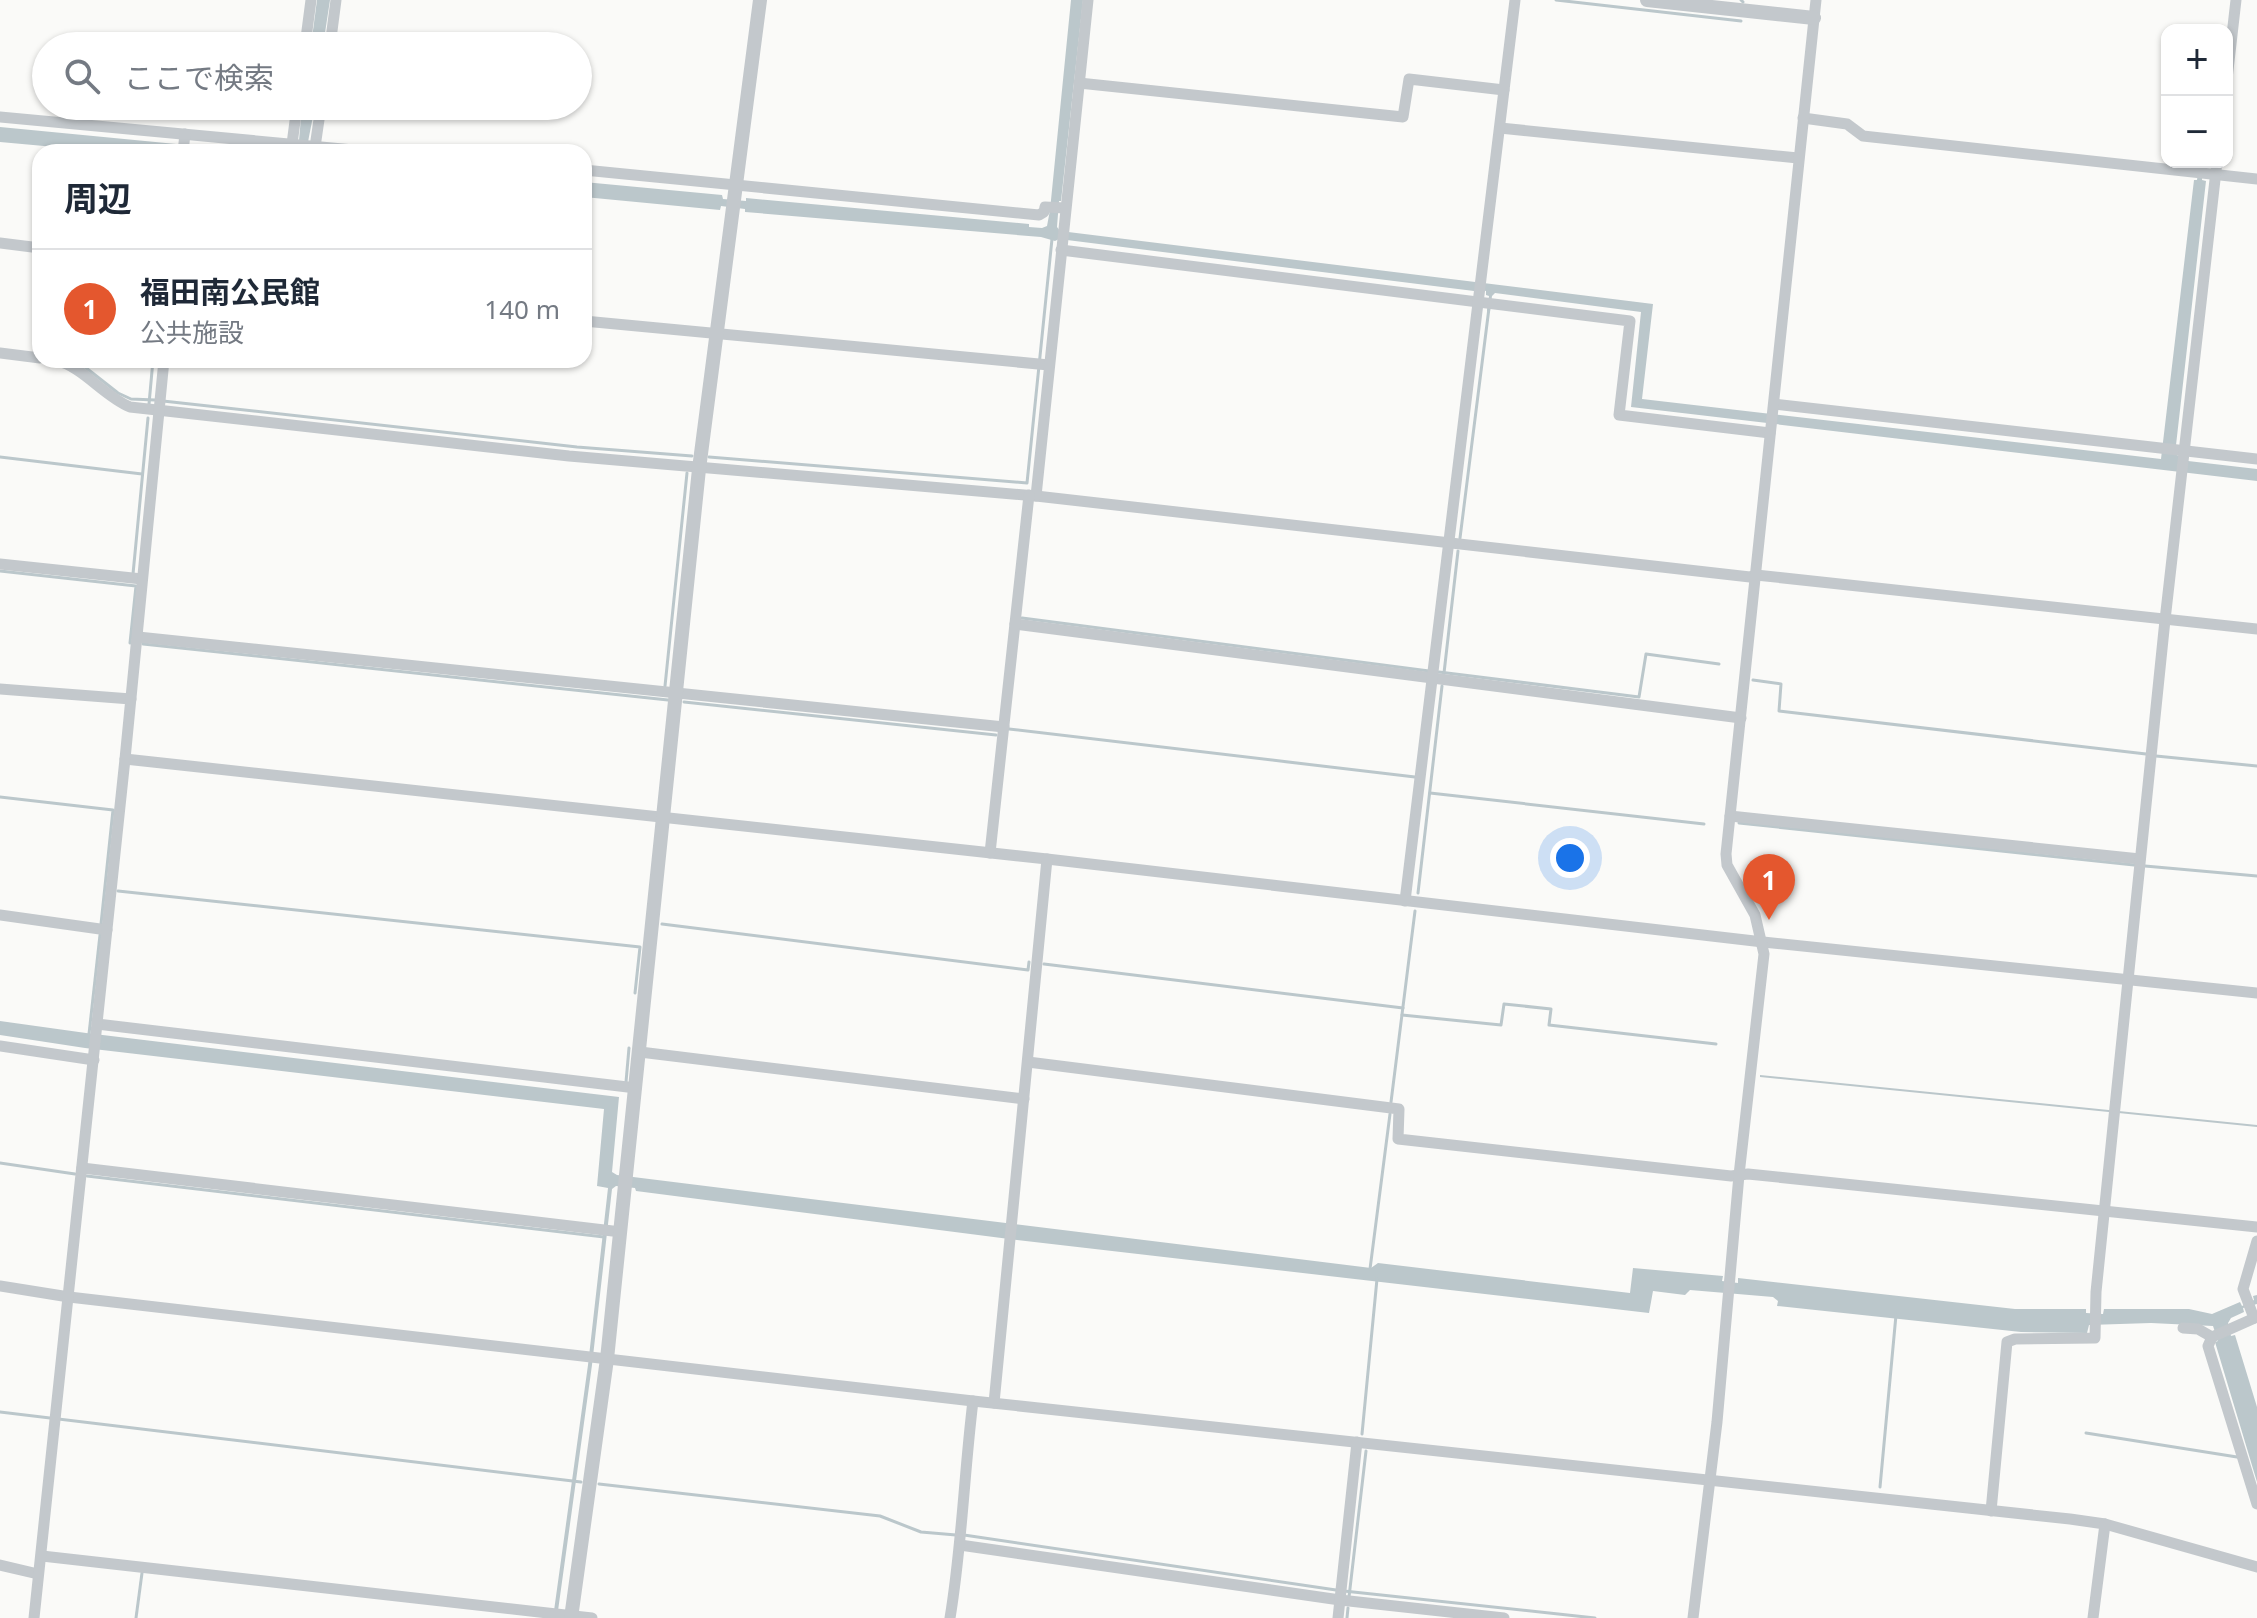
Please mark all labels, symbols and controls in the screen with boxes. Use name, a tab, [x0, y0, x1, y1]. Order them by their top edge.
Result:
map controls	[2161, 24, 2233, 168]
button: +	[2161, 24, 2233, 96]
search box	[32, 32, 592, 120]
icon: search	[60, 54, 104, 98]
text: ここで検索	[124, 57, 274, 98]
button: −	[2161, 96, 2233, 168]
text: 周辺	[64, 175, 132, 221]
text: 福田南公民館	[140, 271, 320, 312]
text: 1	[83, 291, 97, 327]
text: 140 m	[484, 291, 560, 327]
text: 公共施設	[140, 314, 244, 350]
your location	[1550, 838, 1590, 878]
pin: 1	[1743, 854, 1795, 920]

